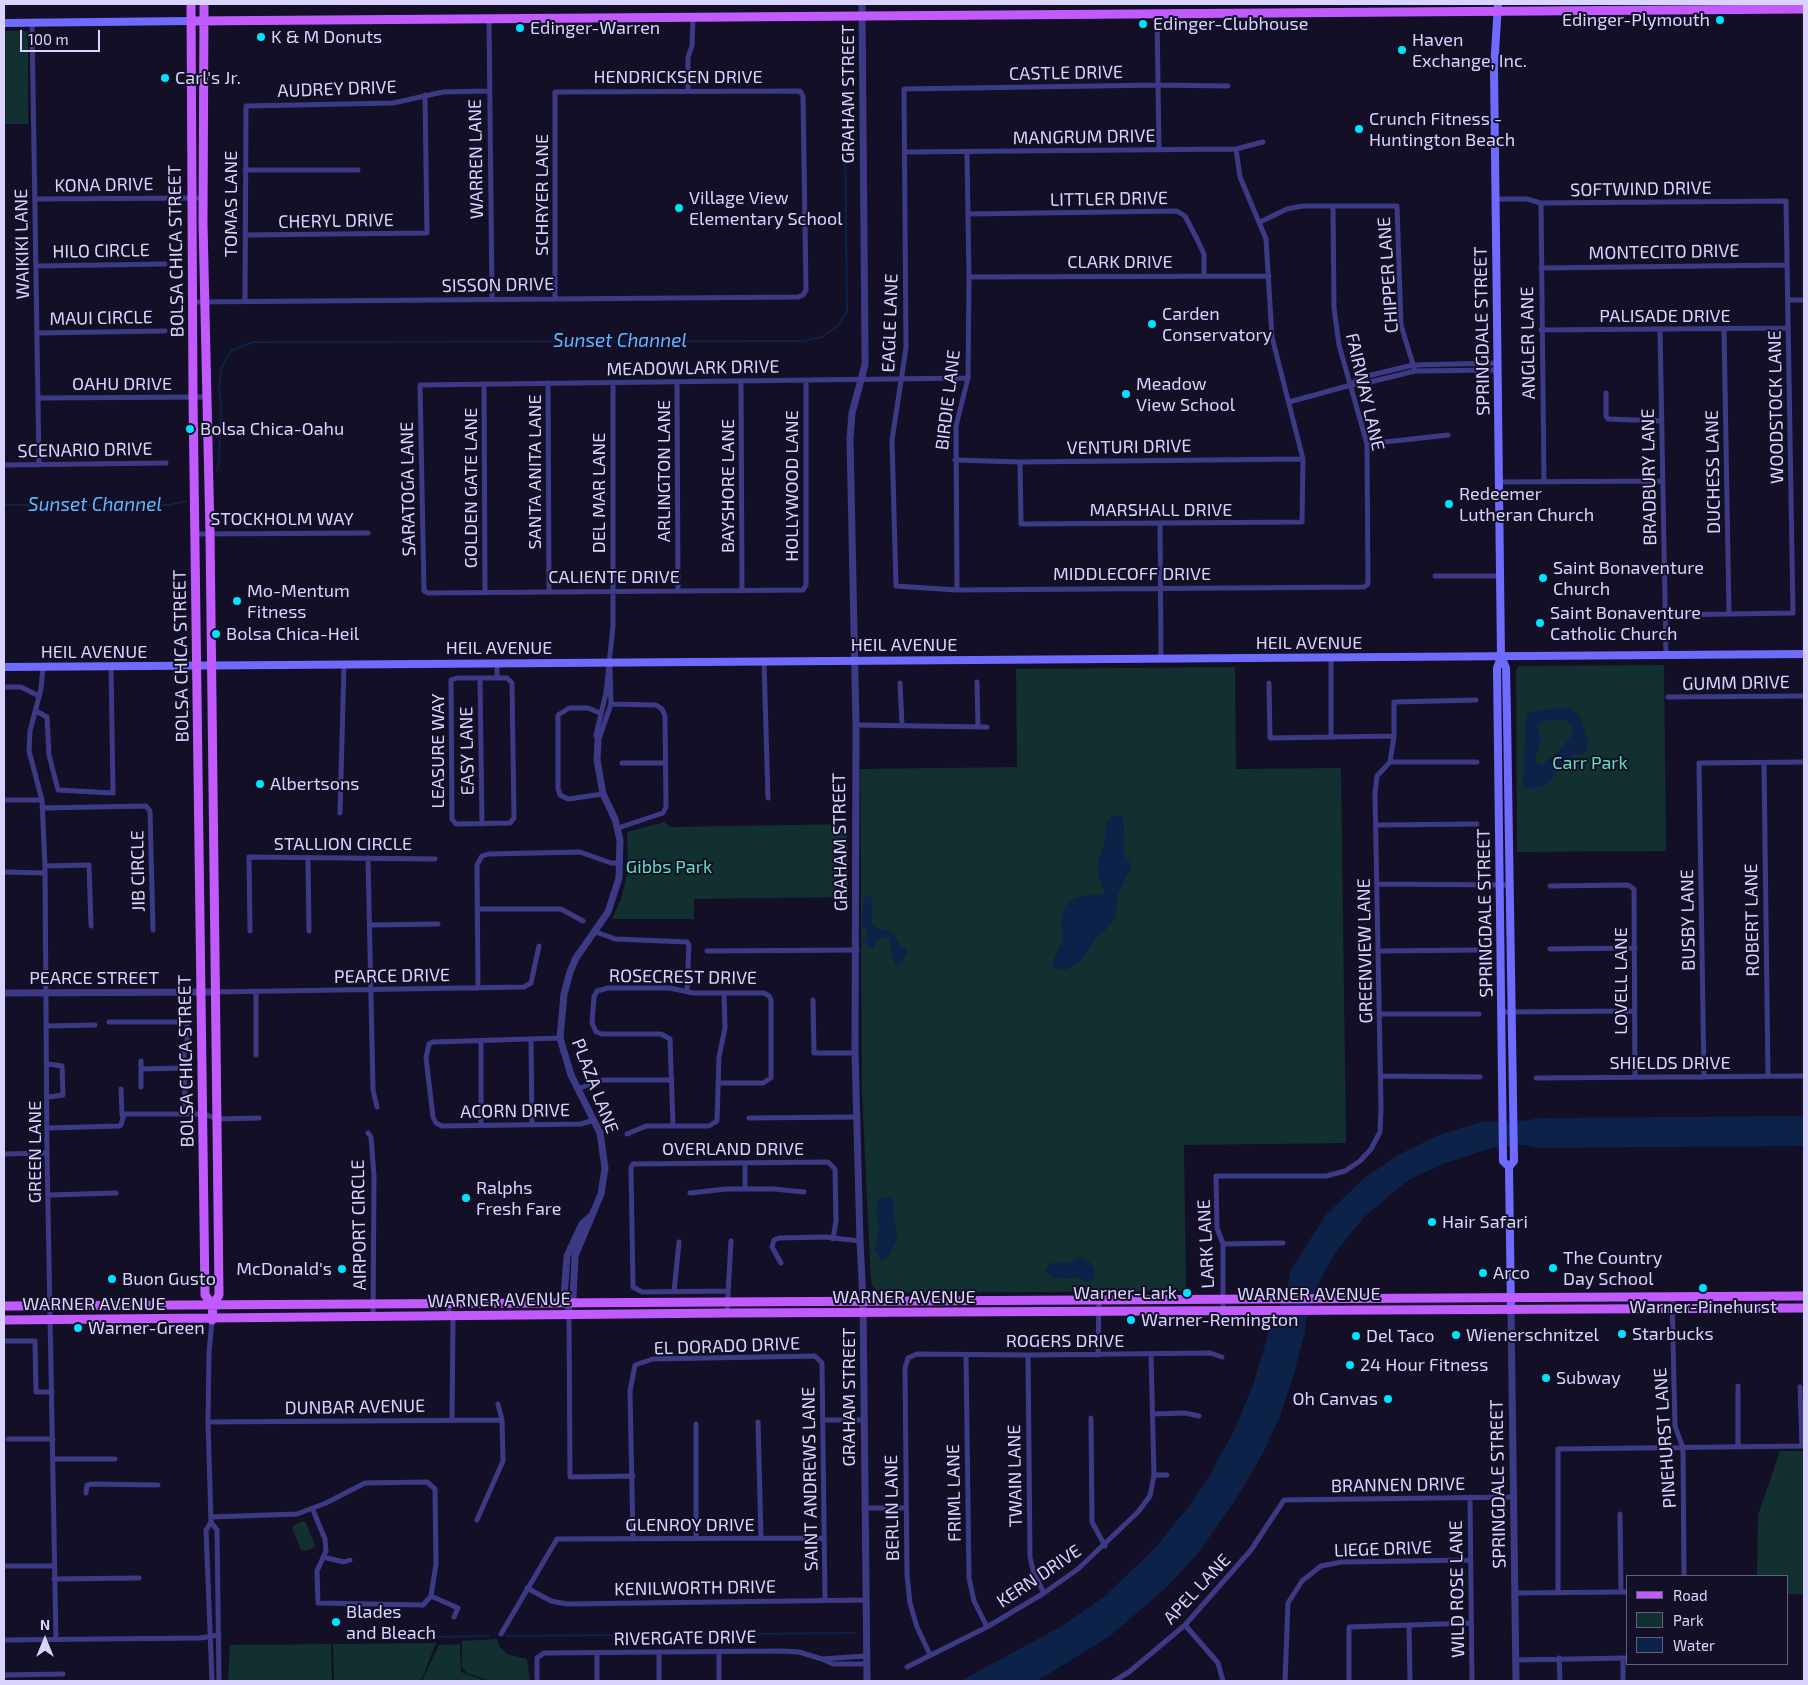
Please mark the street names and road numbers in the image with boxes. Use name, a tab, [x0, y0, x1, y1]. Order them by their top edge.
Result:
street label: GRAHAM STREET	[837, 25, 859, 163]
street label: CASTLE DRIVE	[1009, 61, 1123, 85]
street label: HENDRICKSEN DRIVE	[593, 66, 763, 88]
street label: AUDREY DRIVE	[277, 76, 397, 102]
street label: WARREN LANE	[464, 99, 488, 219]
street label: MANGRUM DRIVE	[1012, 125, 1156, 149]
street label: SCHRYER LANE	[531, 134, 553, 256]
street label: TOMAS LANE	[220, 151, 242, 257]
street label: BOLSA CHICA STREET	[164, 165, 188, 337]
street label: KONA DRIVE	[54, 173, 154, 197]
street label: SOFTWIND DRIVE	[1570, 177, 1712, 201]
street label: LITTLER DRIVE	[1050, 187, 1168, 211]
street label: WAIKIKI LANE	[10, 189, 34, 299]
street label: CHERYL DRIVE	[278, 209, 394, 233]
street label: CHIPPER LANE	[1373, 216, 1403, 334]
street label: HILO CIRCLE	[52, 239, 150, 263]
street label: MONTECITO DRIVE	[1588, 240, 1740, 264]
street label: SPRINGDALE STREET	[1470, 246, 1494, 416]
street label: CLARK DRIVE	[1067, 251, 1173, 273]
street label: SISSON DRIVE	[442, 273, 554, 297]
street label: EAGLE LANE	[877, 273, 903, 373]
street label: ANGLER LANE	[1516, 286, 1540, 400]
street label: PALISADE DRIVE	[1599, 305, 1731, 327]
street label: MAUI CIRCLE	[49, 306, 153, 330]
street label: WOODSTOCK LANE	[1764, 330, 1788, 484]
street label: FAIRWAY LANE	[1341, 331, 1389, 453]
street label: BIRDIE LANE	[931, 349, 965, 451]
street label: MEADOWLARK DRIVE	[606, 356, 780, 380]
street label: OAHU DRIVE	[72, 373, 172, 395]
street label: SANTA ANITA LANE	[524, 394, 546, 550]
street label: ARLINGTON LANE	[653, 400, 675, 542]
street label: GOLDEN GATE LANE	[460, 408, 482, 568]
street label: BRADBURY LANE	[1637, 408, 1661, 546]
street label: HOLLYWOOD LANE	[781, 410, 803, 562]
street label: DUCHESS LANE	[1701, 410, 1725, 534]
street label: BAYSHORE LANE	[717, 419, 739, 553]
street label: SARATOGA LANE	[396, 422, 420, 556]
street label: DEL MAR LANE	[588, 433, 610, 553]
street label: VENTURI DRIVE	[1066, 435, 1192, 459]
street label: SCENARIO DRIVE	[17, 438, 153, 462]
street label: MARSHALL DRIVE	[1090, 499, 1232, 521]
street label: STOCKHOLM WAY	[210, 508, 354, 530]
street label: MIDDLECOFF DRIVE	[1053, 563, 1211, 585]
street label: CALIENTE DRIVE	[548, 566, 680, 588]
street label: BOLSA CHICA STREET	[169, 570, 193, 742]
street label: HEIL AVENUE	[1256, 632, 1362, 654]
street label: HEIL AVENUE	[851, 634, 957, 656]
street label: HEIL AVENUE	[446, 637, 552, 659]
street label: HEIL AVENUE	[41, 641, 147, 663]
street label: GUMM DRIVE	[1682, 671, 1790, 695]
street label: LEASURE WAY	[427, 694, 449, 808]
street label: EASY LANE	[455, 706, 479, 796]
street label: GRAHAM STREET	[828, 772, 852, 912]
street label: SPRINGDALE STREET	[1473, 828, 1497, 998]
street label: JIB CIRCLE	[126, 830, 150, 912]
street label: STALLION CIRCLE	[274, 833, 412, 855]
street label: ROBERT LANE	[1740, 863, 1764, 977]
street label: BUSBY LANE	[1676, 869, 1700, 971]
street label: GREENVIEW LANE	[1353, 878, 1377, 1024]
street label: LOVELL LANE	[1610, 927, 1632, 1035]
street label: PEARCE DRIVE	[334, 964, 450, 988]
street label: ROSECREST DRIVE	[609, 965, 757, 989]
street label: PEARCE STREET	[29, 967, 159, 989]
street label: BOLSA CHICA STREET	[174, 975, 198, 1147]
street label: PLAZA LANE	[567, 1036, 623, 1136]
street label: SHIELDS DRIVE	[1609, 1052, 1731, 1074]
street label: ACORN DRIVE	[460, 1099, 570, 1123]
street label: GREEN LANE	[24, 1101, 46, 1203]
street label: OVERLAND DRIVE	[662, 1138, 804, 1160]
street label: AIRPORT CIRCLE	[347, 1159, 371, 1291]
street label: LARK LANE	[1193, 1199, 1219, 1289]
street label: WARNER AVENUE	[1237, 1283, 1381, 1305]
street label: WARNER AVENUE	[832, 1286, 976, 1308]
street label: WARNER AVENUE	[427, 1288, 571, 1312]
street label: WARNER AVENUE	[22, 1293, 166, 1315]
street label: GRAHAM STREET	[838, 1328, 860, 1466]
street label: ROGERS DRIVE	[1006, 1330, 1124, 1352]
street label: EL DORADO DRIVE	[653, 1333, 801, 1359]
street label: PINEHURST LANE	[1649, 1367, 1681, 1509]
street label: SAINT ANDREWS LANE	[798, 1387, 822, 1571]
street label: DUNBAR AVENUE	[285, 1395, 425, 1419]
street label: SPRINGDALE STREET	[1486, 1399, 1510, 1569]
street label: TWAIN LANE	[1003, 1424, 1027, 1528]
street label: FRIML LANE	[942, 1444, 966, 1542]
street label: BERLIN LANE	[880, 1455, 904, 1561]
street label: BRANNEN DRIVE	[1331, 1473, 1465, 1497]
street label: GLENROY DRIVE	[625, 1514, 755, 1536]
street label: WILD ROSE LANE	[1445, 1520, 1469, 1658]
street label: LIEGE DRIVE	[1334, 1536, 1432, 1562]
street label: KERN DRIVE	[993, 1540, 1085, 1612]
street label: APEL LANE	[1159, 1549, 1235, 1629]
street label: KENILWORTH DRIVE	[614, 1576, 776, 1600]
street label: RIVERGATE DRIVE	[613, 1626, 757, 1650]

